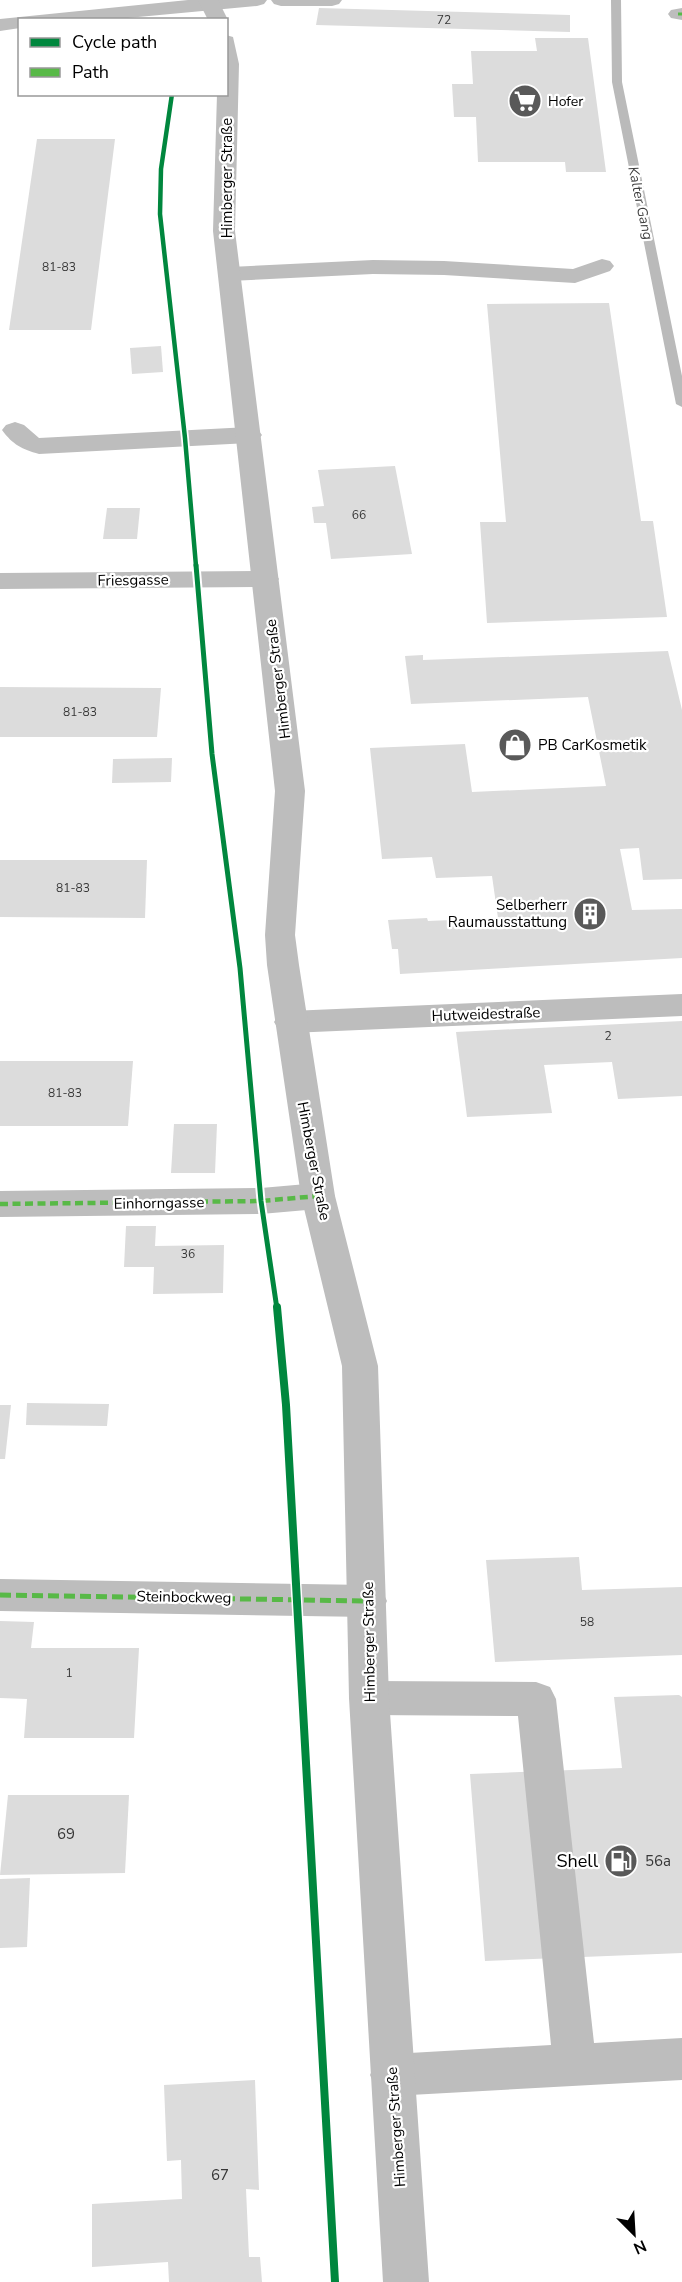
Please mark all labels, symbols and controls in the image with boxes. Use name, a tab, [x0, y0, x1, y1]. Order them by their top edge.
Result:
house number: 72	[437, 12, 451, 28]
legend	[18, 18, 228, 96]
text: Cycle path	[72, 30, 157, 54]
text: Path	[72, 60, 109, 84]
supermarket icon: Hofer	[507, 83, 543, 119]
place label: Hofer	[548, 92, 583, 111]
street label: Himberger Straße	[217, 118, 237, 238]
water label: Kalter Gang	[623, 165, 658, 242]
house number: 81-83	[42, 259, 76, 275]
house number: 66	[352, 507, 366, 523]
street label: Friesgasse	[97, 569, 169, 591]
street label: Himberger Straße	[261, 618, 295, 740]
house number: 81-83	[63, 704, 97, 720]
shop icon: PB CarKosmetik	[497, 727, 533, 763]
place label: PB CarKosmetik	[538, 735, 647, 755]
house number: 81-83	[56, 880, 90, 896]
place label: Selberherr Raumausstattung	[448, 895, 568, 932]
building icon: Selberherr Raumausstattung	[572, 896, 608, 932]
street label: Hutweidestraße	[431, 1002, 541, 1026]
house number: 2	[604, 1028, 612, 1044]
house number: 81-83	[48, 1085, 82, 1101]
street label: Himberger Straße	[293, 1100, 335, 1222]
street label: Einhorngasse	[114, 1192, 205, 1214]
house number: 36	[181, 1246, 195, 1262]
street label: Himberger Straße	[358, 1582, 380, 1702]
street label: Steinbockweg	[136, 1586, 232, 1608]
house number: 58	[580, 1614, 594, 1630]
house number: 1	[65, 1665, 73, 1681]
house number: 69	[57, 1824, 75, 1844]
fuel station icon: Shell	[603, 1843, 639, 1879]
place label: Shell	[556, 1849, 599, 1873]
house number: 56a	[645, 1851, 671, 1871]
street label: Himberger Straße	[382, 2066, 410, 2188]
house number: 67	[211, 2165, 229, 2185]
north arrow	[604, 2204, 664, 2264]
text: N	[630, 2234, 650, 2259]

